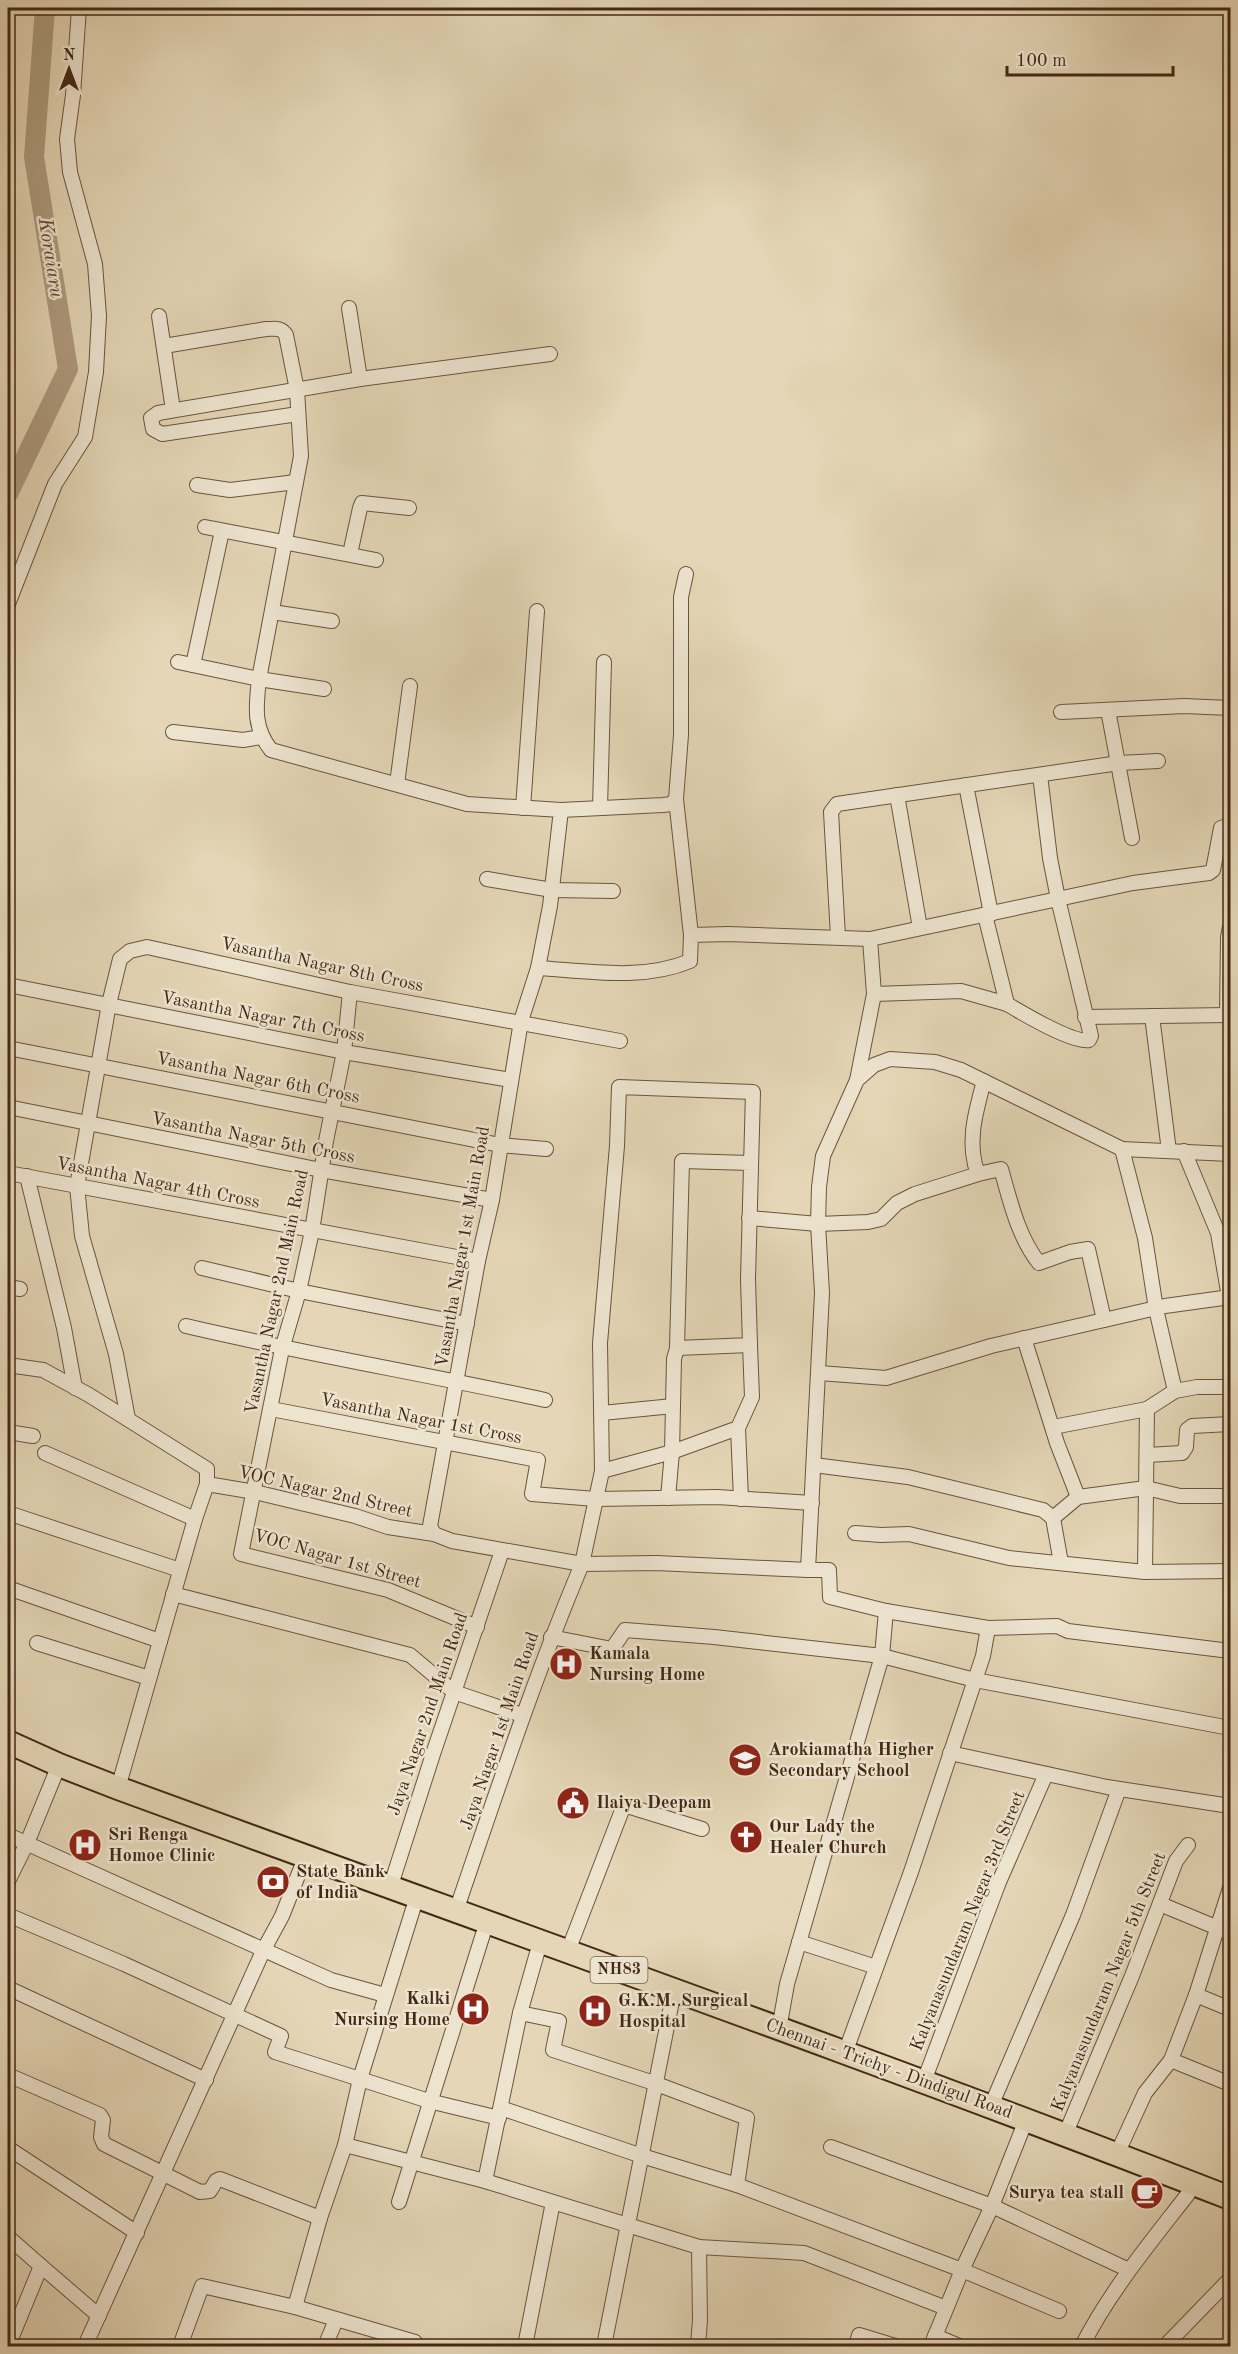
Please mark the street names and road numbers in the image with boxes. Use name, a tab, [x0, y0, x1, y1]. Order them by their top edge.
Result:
street label: Vasantha Nagar 8th Cross	[219, 935, 425, 995]
street label: Vasantha Nagar 7th Cross	[160, 988, 367, 1046]
street label: Vasantha Nagar 6th Cross	[155, 1049, 362, 1107]
street label: Vasantha Nagar 5th Cross	[150, 1109, 357, 1167]
street label: Vasantha Nagar 1st Main Road	[433, 1125, 493, 1369]
street label: Vasantha Nagar 4th Cross	[55, 1154, 262, 1212]
street label: Vasantha Nagar 2nd Main Road	[242, 1168, 312, 1416]
street label: Vasantha Nagar 1st Cross	[319, 1391, 524, 1447]
street label: VOC Nagar 2nd Street	[236, 1463, 414, 1521]
street label: VOC Nagar 1st Street	[251, 1526, 423, 1592]
street label: Jaya Nagar 2nd Main Road	[385, 1610, 471, 1818]
street label: Jaya Nagar 1st Main Road	[458, 1630, 542, 1832]
street label: Kalyanasundaram Nagar 3rd Street	[907, 1788, 1029, 2054]
street label: Kalyanasundaram Nagar 5th Street	[1049, 1850, 1169, 2114]
road number: NH83	[590, 1957, 648, 1983]
street label: Chennai - Trichy - Dindigul Road	[763, 2016, 1015, 2122]

